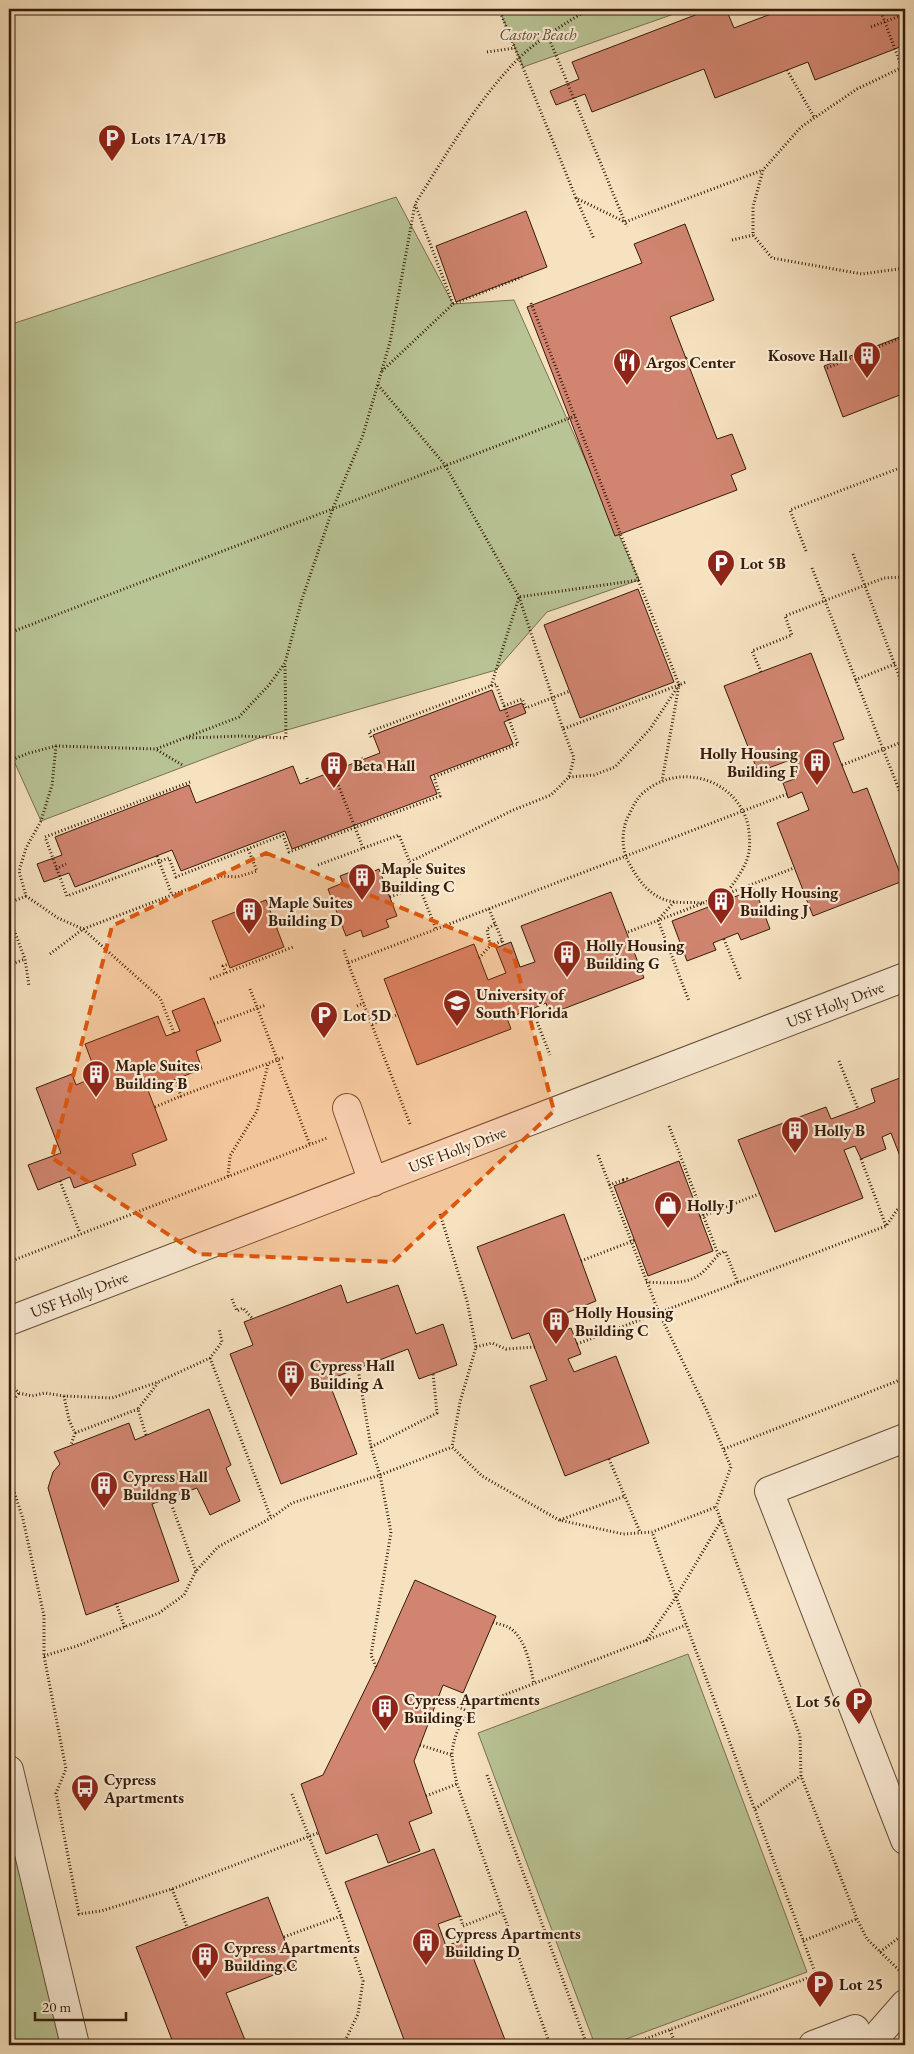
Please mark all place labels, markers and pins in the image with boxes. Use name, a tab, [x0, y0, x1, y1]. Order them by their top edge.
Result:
parking icon: Lots 17A/17B	[97, 123, 127, 162]
place label: Lots 17A/17B	[131, 128, 226, 149]
building icon: Kosove Hall	[852, 340, 882, 379]
place label: Kosove Hall	[768, 345, 848, 366]
restaurant icon: Argos Center	[612, 347, 642, 386]
place label: Argos Center	[645, 352, 736, 373]
parking icon: Lot 5B	[706, 548, 736, 587]
place label: Lot 5B	[740, 553, 786, 574]
place label: Holly Housing Building F	[700, 743, 799, 782]
building icon: Holly Housing Building F	[802, 747, 832, 786]
building icon: Beta Hall	[319, 750, 349, 789]
place label: Beta Hall	[353, 755, 416, 776]
place label: Maple Suites Building C	[381, 858, 466, 897]
building icon: Maple Suites Building C	[347, 862, 377, 901]
place label: Holly Housing Building J	[740, 882, 839, 921]
building icon: Holly Housing Building J	[706, 886, 736, 925]
place label: Maple Suites Building D	[268, 892, 353, 931]
building icon: Maple Suites Building D	[234, 896, 264, 935]
place label: Holly Housing Building G	[586, 935, 685, 974]
building icon: Holly Housing Building G	[552, 939, 582, 978]
place label: University of South Florida	[476, 984, 569, 1023]
school or university icon: University of South Florida	[442, 988, 472, 1027]
parking icon: Lot 5D	[309, 1000, 339, 1039]
place label: Lot 5D	[343, 1005, 391, 1026]
place label: Maple Suites Building B	[115, 1055, 200, 1094]
building icon: Maple Suites Building B	[81, 1059, 111, 1098]
building icon: Holly B	[780, 1115, 810, 1154]
place label: Holly B	[814, 1120, 865, 1141]
shop icon: Holly J	[653, 1190, 683, 1229]
place label: Holly J	[687, 1195, 734, 1216]
place label: Holly Housing Building C	[575, 1302, 674, 1341]
building icon: Holly Housing Building C	[541, 1306, 571, 1345]
place label: Cypress Hall Building A	[310, 1355, 395, 1394]
building icon: Cypress Hall Building A	[276, 1359, 306, 1398]
place label: Cypress Hall Buildng B	[123, 1466, 208, 1505]
building icon: Cypress Hall Buildng B	[89, 1470, 119, 1509]
parking icon: Lot 56	[844, 1686, 874, 1725]
place label: Cypress Apartments Building E	[404, 1689, 540, 1728]
place label: Lot 56	[796, 1691, 841, 1712]
building icon: Cypress Apartments Building E	[370, 1693, 400, 1732]
place label: Cypress Apartments	[103, 1769, 184, 1808]
bus stop icon: Cypress Apartments	[70, 1773, 100, 1812]
place label: Cypress Apartments Building D	[445, 1923, 581, 1962]
building icon: Cypress Apartments Building D	[411, 1927, 441, 1966]
place label: Cypress Apartments Building C	[224, 1937, 360, 1976]
building icon: Cypress Apartments Building C	[190, 1941, 220, 1980]
parking icon: Lot 25	[805, 1969, 835, 2008]
place label: Lot 25	[839, 1974, 883, 1995]

